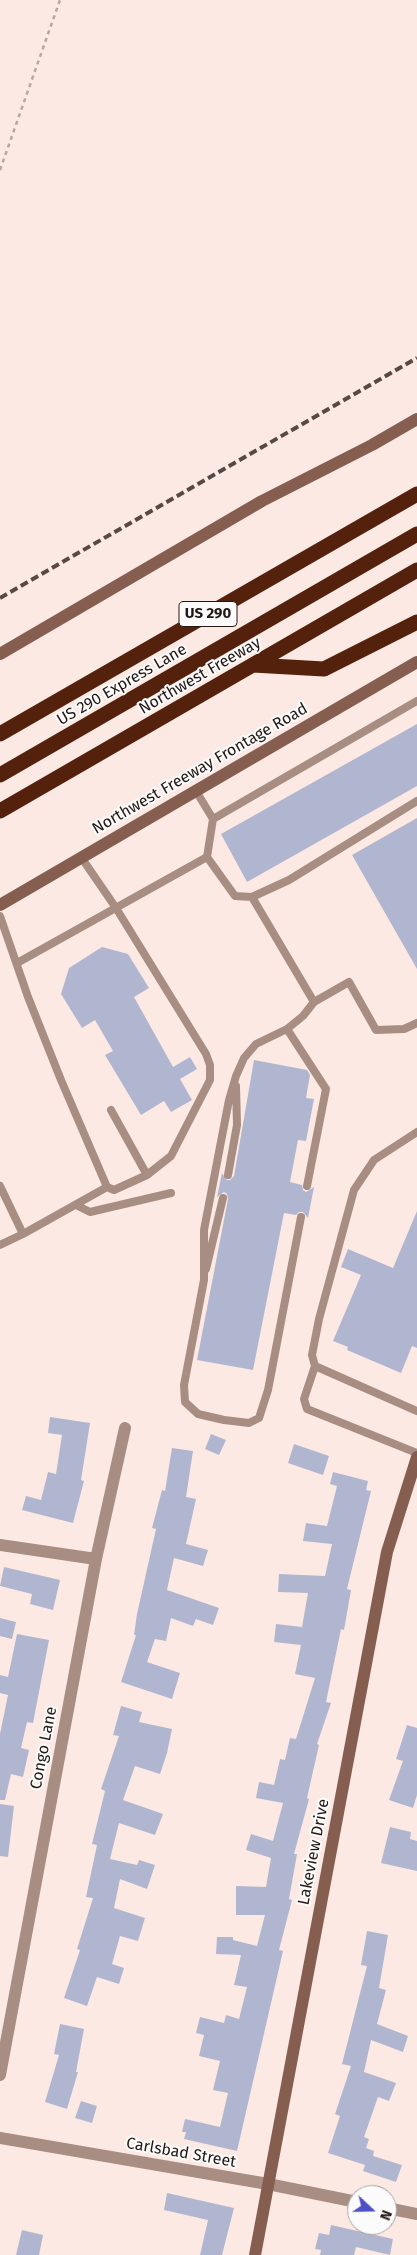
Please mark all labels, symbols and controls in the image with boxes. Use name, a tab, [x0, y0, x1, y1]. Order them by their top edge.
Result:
road number: US 290	[179, 602, 237, 626]
street label: Northwest Freeway	[136, 633, 264, 719]
street label: US 290 Express Lane	[54, 640, 190, 730]
street label: Northwest Freeway Frontage Road	[89, 699, 311, 839]
street label: Congo Lane	[27, 1705, 61, 1791]
street label: Lakeview Drive	[294, 1797, 334, 1907]
street label: Carlsbad Street	[125, 2134, 237, 2172]
north arrow	[347, 2185, 397, 2235]
text: N	[376, 2208, 395, 2223]

